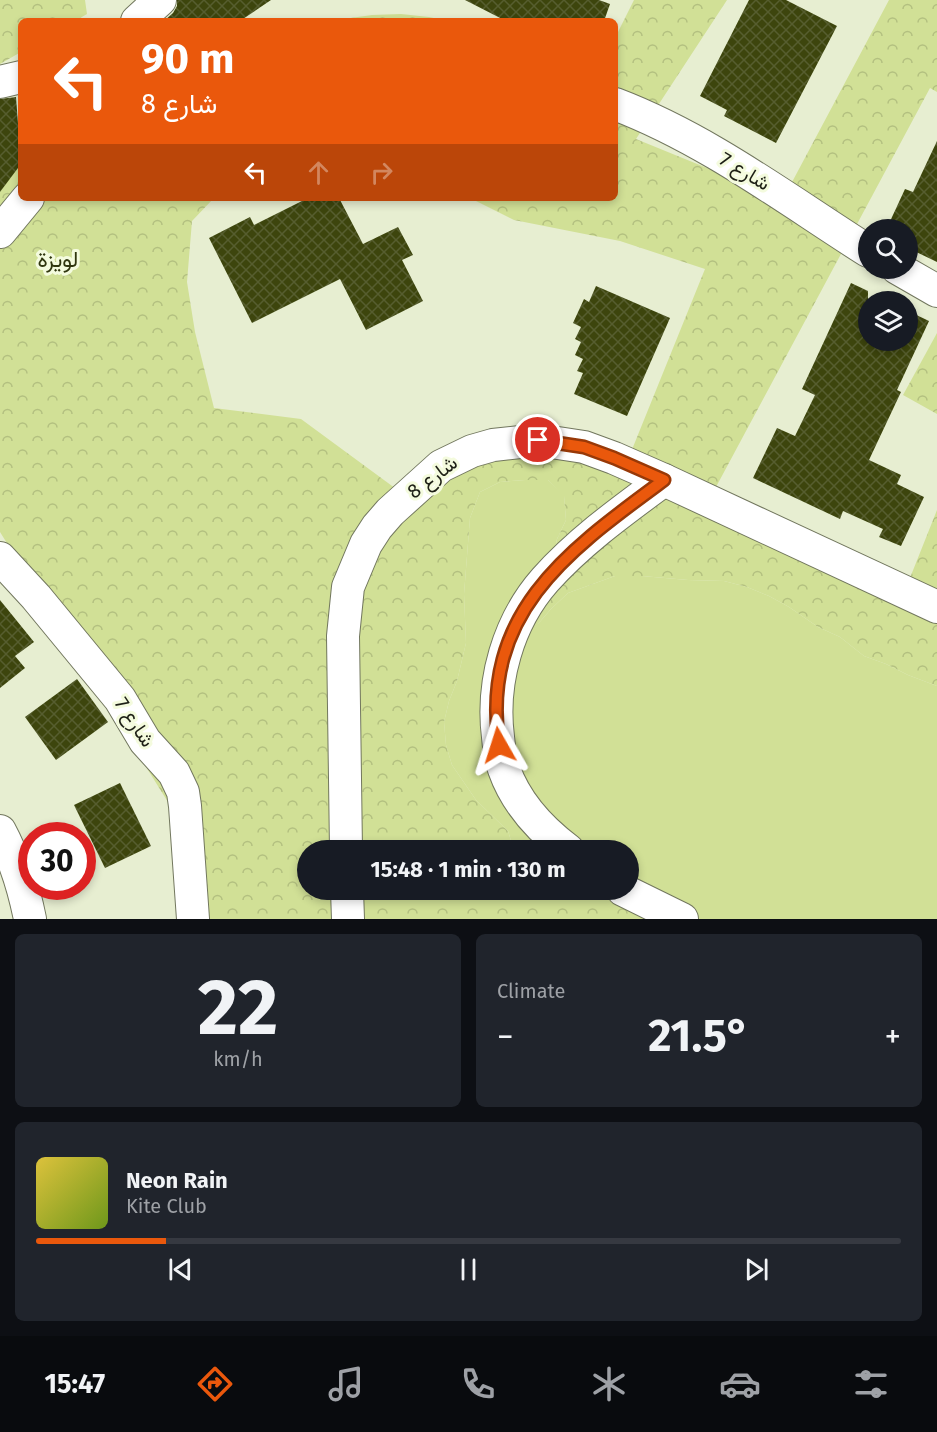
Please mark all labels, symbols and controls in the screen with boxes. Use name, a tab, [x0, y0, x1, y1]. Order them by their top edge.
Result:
text: 90 m	[141, 34, 235, 84]
icon: left	[42, 42, 120, 120]
text: شارع 8	[141, 88, 217, 120]
street label: شارع 7	[714, 147, 775, 197]
icon: left	[239, 156, 272, 189]
icon: ahead	[302, 156, 335, 189]
icon: right	[365, 156, 398, 189]
map controls	[858, 219, 918, 351]
button: search	[858, 219, 918, 279]
district label: لويزة	[38, 246, 78, 273]
button: layers	[858, 291, 918, 351]
pin	[512, 414, 563, 465]
icon: arrive	[521, 423, 554, 456]
street label: شارع 8	[402, 450, 463, 505]
street label: شارع 7	[108, 693, 160, 752]
position arrow	[467, 713, 531, 777]
speed limit sign: 30	[18, 822, 96, 900]
text: 15:48 · 1 min · 130 m	[370, 856, 566, 883]
text: 22	[198, 961, 278, 1055]
text: Climate	[497, 979, 565, 1003]
text: 21.5°	[648, 1009, 750, 1063]
text: −	[497, 1017, 514, 1057]
text: +	[885, 1017, 901, 1057]
text: km/h	[213, 1047, 263, 1071]
text: Neon Rain	[126, 1167, 228, 1194]
text: Kite Club	[126, 1194, 207, 1218]
icon: previous	[164, 1253, 197, 1286]
icon: pause	[452, 1253, 485, 1286]
icon: next	[740, 1253, 773, 1286]
icon: directions	[194, 1363, 236, 1405]
icon: music	[325, 1363, 367, 1405]
icon: phone	[457, 1363, 499, 1405]
icon: climate	[588, 1363, 630, 1405]
icon: car	[719, 1363, 761, 1405]
icon: filters	[850, 1363, 892, 1405]
text: 15:47	[45, 1368, 105, 1400]

